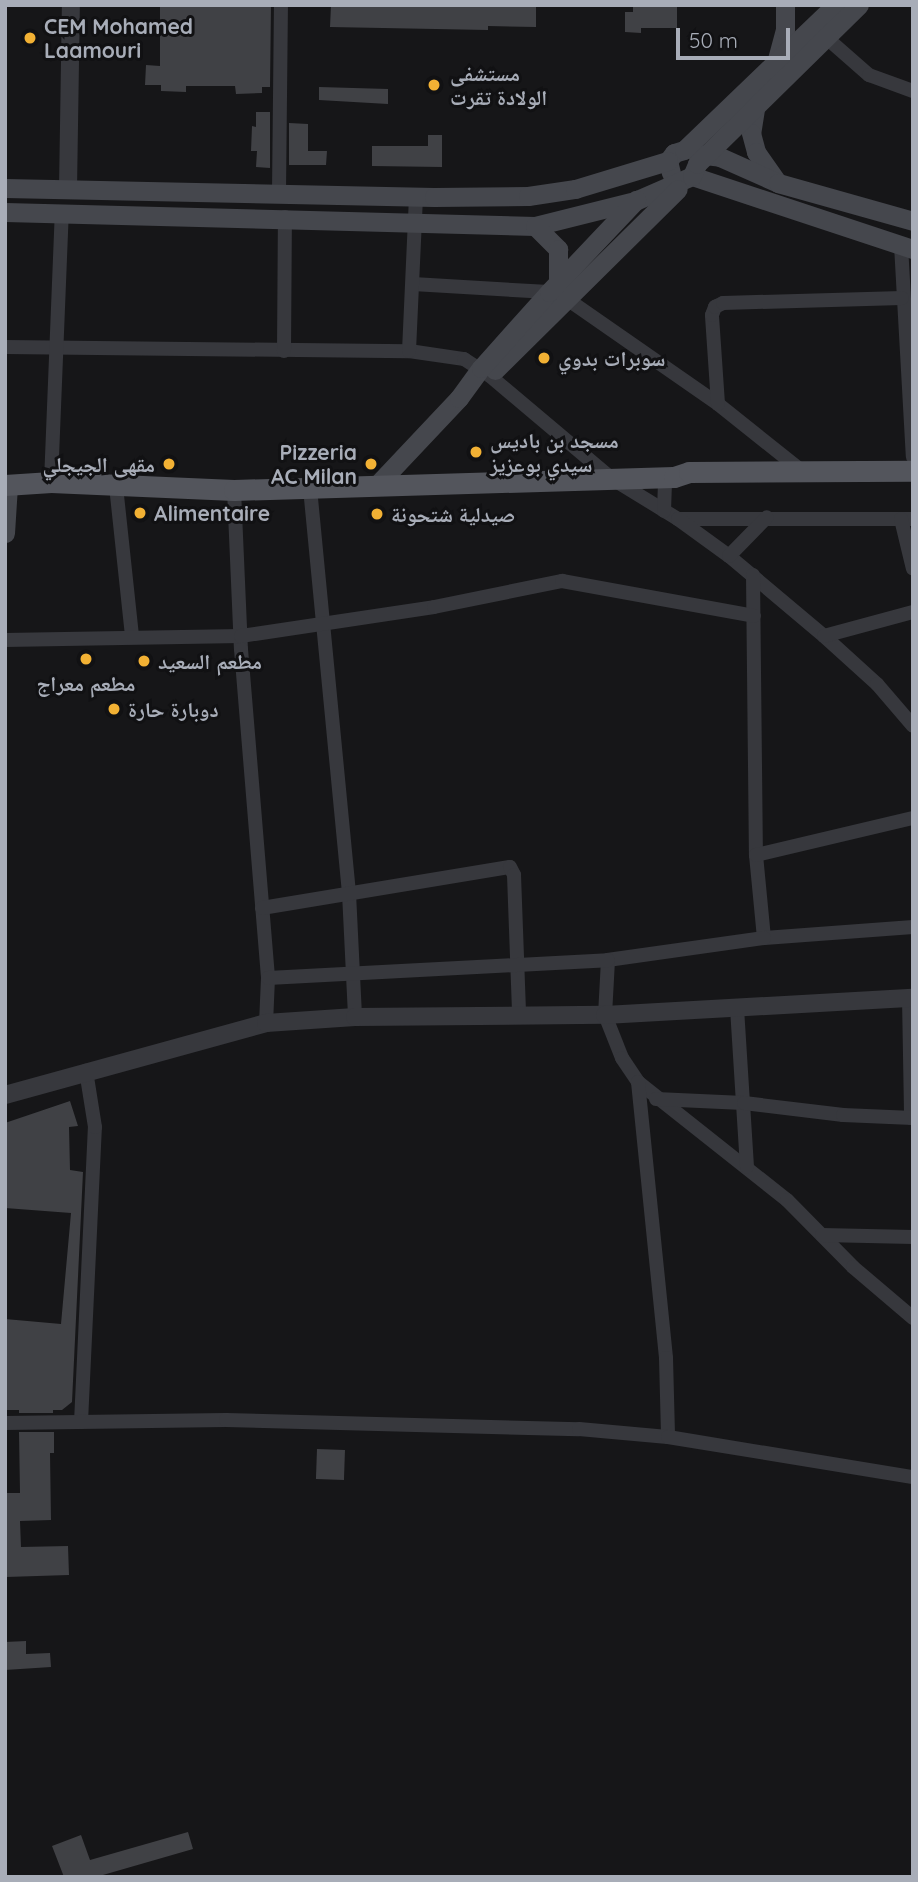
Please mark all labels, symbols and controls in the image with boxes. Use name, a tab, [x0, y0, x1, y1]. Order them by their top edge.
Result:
place label: CEM Mohamed Laamouri	[44, 13, 193, 63]
scale bar	[680, 14, 794, 58]
text: 50 m	[689, 27, 738, 53]
marker: CEM Mohamed Laamouri	[22, 30, 38, 46]
place label: مستشفى الولادة تقرت	[450, 60, 547, 110]
marker: مستشفى الولادة تقرت	[424, 75, 444, 95]
place label: سوبرات بدوي	[558, 345, 666, 371]
marker: سوبرات بدوي	[536, 350, 552, 366]
place label: مسجد بن باديس سيدي بوعزيز	[490, 427, 619, 477]
place label: Pizzeria AC Milan	[271, 439, 357, 489]
marker: مسجد بن باديس سيدي بوعزيز	[468, 444, 484, 460]
place label: مقهى الجيجلي	[42, 451, 155, 477]
marker: مقهى الجيجلي	[161, 456, 177, 472]
marker: Pizzeria AC Milan	[363, 456, 379, 472]
place label: Alimentaire	[154, 500, 270, 526]
place label: صيدلية شتحونة	[391, 501, 515, 527]
marker: Alimentaire	[132, 505, 148, 521]
marker: صيدلية شتحونة	[369, 506, 385, 522]
place label: مطعم السعيد	[158, 648, 262, 674]
marker: مطعم معراج	[78, 651, 94, 667]
marker: مطعم السعيد	[136, 653, 152, 669]
place label: مطعم معراج	[36, 670, 136, 696]
place label: دوبارة حارة	[128, 696, 219, 722]
marker: دوبارة حارة	[106, 701, 122, 717]

